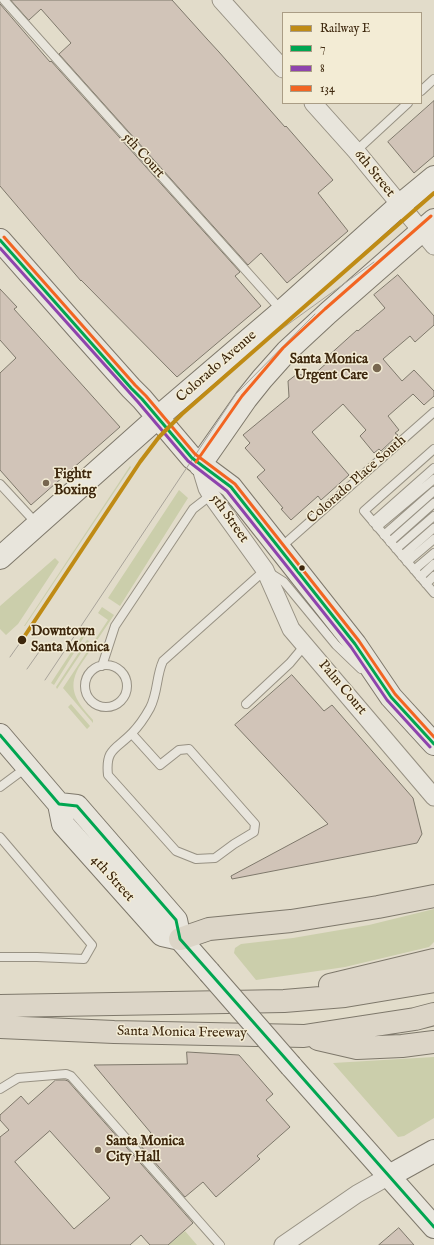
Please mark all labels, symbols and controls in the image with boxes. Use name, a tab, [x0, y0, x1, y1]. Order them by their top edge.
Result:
legend	[282, 12, 422, 104]
text: Railway E	[320, 21, 370, 36]
text: 7	[320, 41, 326, 56]
text: 8	[320, 61, 325, 76]
text: 134	[320, 81, 335, 96]
street label: 5th Court	[118, 130, 168, 182]
street label: 6th Street	[350, 147, 398, 201]
street label: Colorado Avenue	[173, 328, 261, 406]
place label: Santa Monica Urgent Care	[290, 352, 368, 384]
marker: Santa Monica Urgent Care	[371, 362, 383, 374]
street label: Colorado Place South	[304, 432, 410, 528]
place label: Fightr Boxing	[54, 467, 96, 500]
marker: Fightr Boxing	[41, 478, 51, 488]
street label: 5th Street	[206, 492, 252, 546]
unlabelled marker	[297, 563, 307, 573]
place label: Downtown Santa Monica	[31, 624, 109, 656]
marker: Downtown Santa Monica	[16, 634, 28, 646]
street label: Palm Court	[314, 657, 370, 719]
street label: 4th Street	[87, 852, 137, 906]
street label: Santa Monica Freeway	[117, 1023, 247, 1043]
place label: Santa Monica City Hall	[106, 1134, 184, 1166]
marker: Santa Monica City Hall	[93, 1145, 103, 1155]

